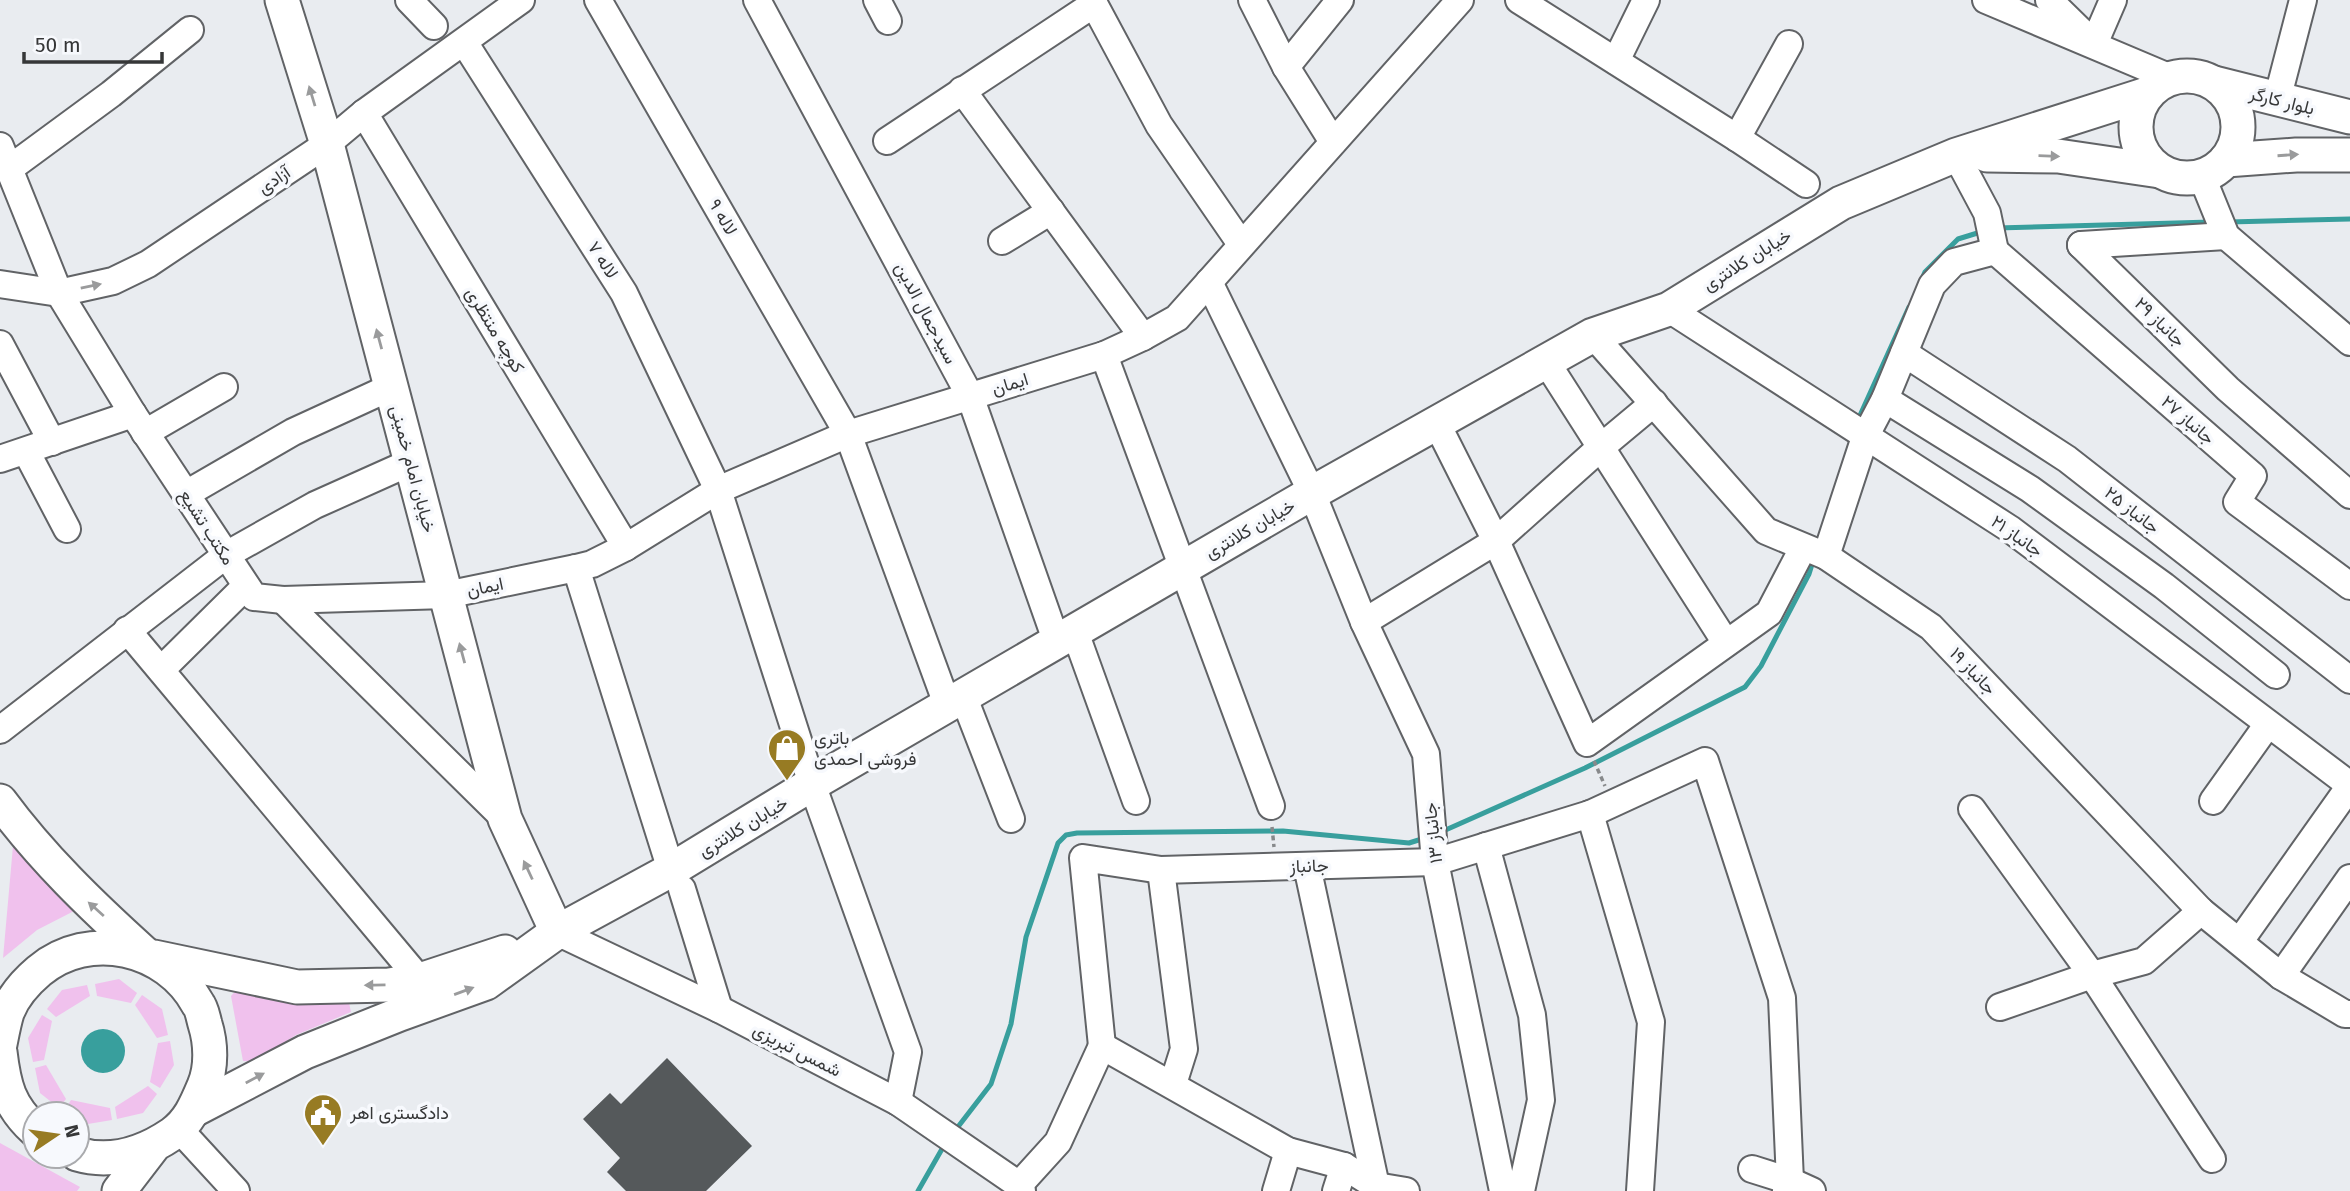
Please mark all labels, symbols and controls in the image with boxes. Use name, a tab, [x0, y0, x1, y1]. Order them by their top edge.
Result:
scale bar	[24, 21, 163, 65]
text: 50 m	[35, 32, 81, 58]
street label: بلوار کارگر	[2246, 82, 2317, 120]
one-way arrow	[307, 85, 317, 106]
one-way arrow	[2038, 150, 2060, 162]
one-way arrow	[2277, 150, 2299, 161]
street label: آزادی	[254, 160, 296, 199]
street label: لاله ۹	[704, 195, 742, 239]
street label: خیابان کلانتری	[1699, 224, 1795, 296]
street label: لاله ۷	[583, 237, 623, 283]
street label: سیدجمال الدین	[890, 258, 962, 368]
one-way arrow	[80, 280, 102, 291]
street label: کوچه منتظری	[460, 283, 529, 377]
street label: جانباز ۲۹	[2130, 293, 2190, 351]
one-way arrow	[373, 328, 384, 350]
street label: ایمان	[989, 368, 1031, 400]
street label: جانباز ۲۷	[2157, 391, 2219, 449]
street label: خیابان امام خمینی	[384, 403, 441, 535]
street label: جانباز ۲۵	[2100, 482, 2164, 538]
street label: مکتب تشیع	[174, 485, 240, 570]
street label: خیابان کلانتری	[1201, 494, 1299, 564]
street label: جانباز ۲۱	[1987, 510, 2047, 562]
street label: ایمان	[465, 572, 505, 602]
one-way arrow	[456, 642, 467, 664]
street label: جانباز ۱۹	[1945, 643, 2001, 699]
shop icon: باتری فروشی احمدی	[766, 727, 808, 782]
place label: باتری فروشی احمدی	[814, 727, 916, 770]
street label: خیابان کلانتری	[694, 792, 792, 862]
street label: جانباز ۱۳	[1419, 802, 1447, 864]
street label: جانباز	[1288, 854, 1329, 878]
one-way arrow	[523, 860, 534, 880]
one-way arrow	[87, 902, 104, 917]
one-way arrow	[363, 980, 385, 991]
one-way arrow	[454, 985, 475, 996]
street label: شمس تبریزی	[749, 1018, 845, 1082]
one-way arrow	[245, 1073, 265, 1085]
public building icon: دادگستری اهر	[302, 1092, 344, 1147]
north arrow	[21, 1100, 91, 1170]
place label: دادگستری اهر	[349, 1102, 449, 1124]
text: N	[59, 1123, 85, 1140]

